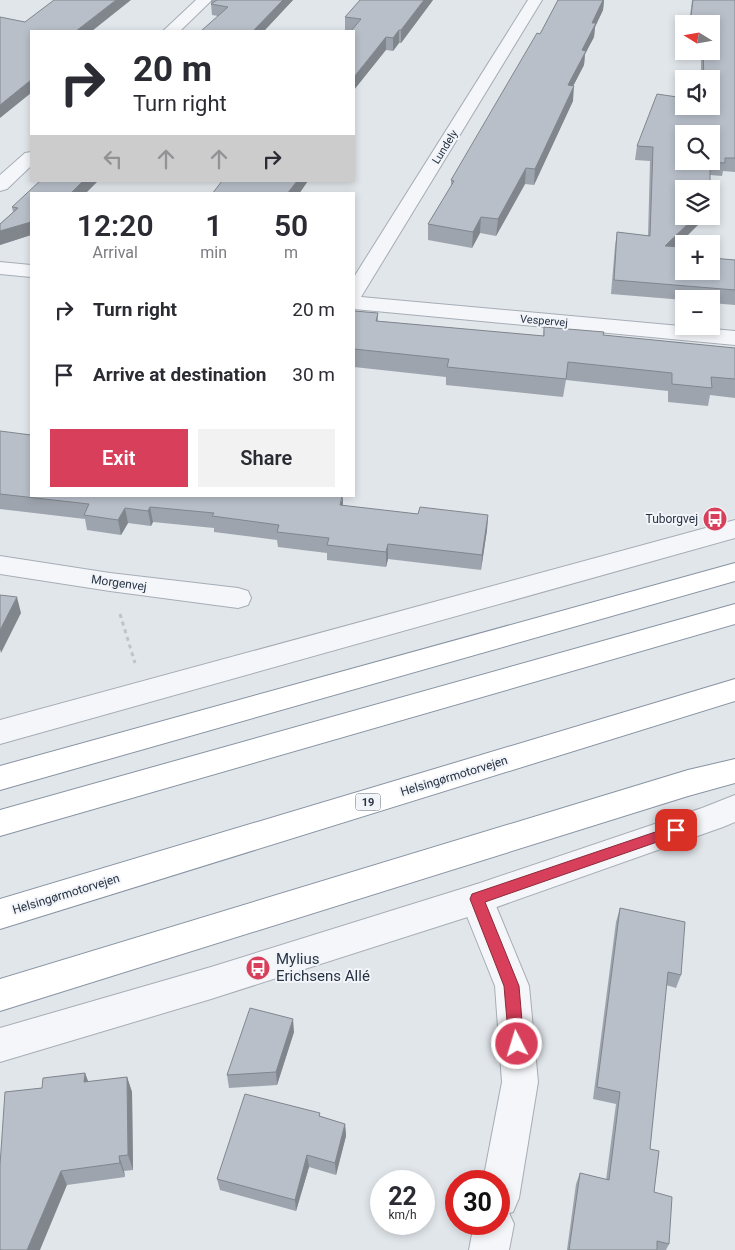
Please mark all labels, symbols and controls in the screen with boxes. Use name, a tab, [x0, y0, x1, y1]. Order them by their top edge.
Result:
north arrow	[675, 15, 720, 60]
map controls	[675, 15, 720, 335]
text: 20 m	[133, 49, 212, 90]
icon: right	[50, 50, 115, 115]
button: sound	[675, 70, 720, 115]
text: Turn right	[133, 91, 227, 116]
button: search	[675, 125, 720, 170]
street label: Lundely	[429, 127, 461, 166]
icon: left	[99, 145, 127, 173]
icon: ahead	[152, 145, 180, 173]
icon: ahead	[205, 145, 233, 173]
icon: right	[258, 145, 286, 173]
button: layers	[675, 180, 720, 225]
text: 12:20	[77, 208, 154, 243]
text: 1	[205, 208, 222, 243]
text: 50	[274, 208, 308, 243]
button: +	[675, 235, 720, 280]
text: Arrival	[92, 243, 138, 262]
text: min	[200, 243, 227, 262]
text: m	[284, 243, 298, 262]
button: −	[675, 290, 720, 335]
icon: right	[50, 296, 78, 324]
text: Turn right	[93, 298, 177, 321]
text: 20 m	[292, 298, 335, 321]
street label: Vespervej	[520, 312, 568, 330]
icon: arrive	[50, 361, 78, 389]
text: Arrive at destination	[93, 363, 266, 386]
text: 30 m	[292, 363, 335, 386]
button: Exit	[50, 429, 188, 487]
button: Share	[198, 429, 335, 487]
bus stop icon: Tuborgvej	[702, 506, 728, 532]
place label: Tuborgvej	[646, 512, 698, 526]
street label: Morgenvej	[90, 572, 148, 594]
street label: Helsingørmotorvejen	[399, 753, 509, 799]
road number: 19	[356, 794, 380, 810]
pin	[655, 809, 697, 851]
icon: arrive	[662, 816, 690, 844]
street label: Helsingørmotorvejen	[11, 871, 121, 917]
place label: Mylius Erichsens Allé	[276, 950, 370, 985]
bus stop icon: Mylius Erichsens Allé	[245, 955, 271, 981]
position arrow	[490, 1017, 542, 1069]
speed limit sign: 30	[445, 1170, 510, 1235]
text: 22	[388, 1182, 417, 1211]
text: km/h	[388, 1208, 417, 1222]

